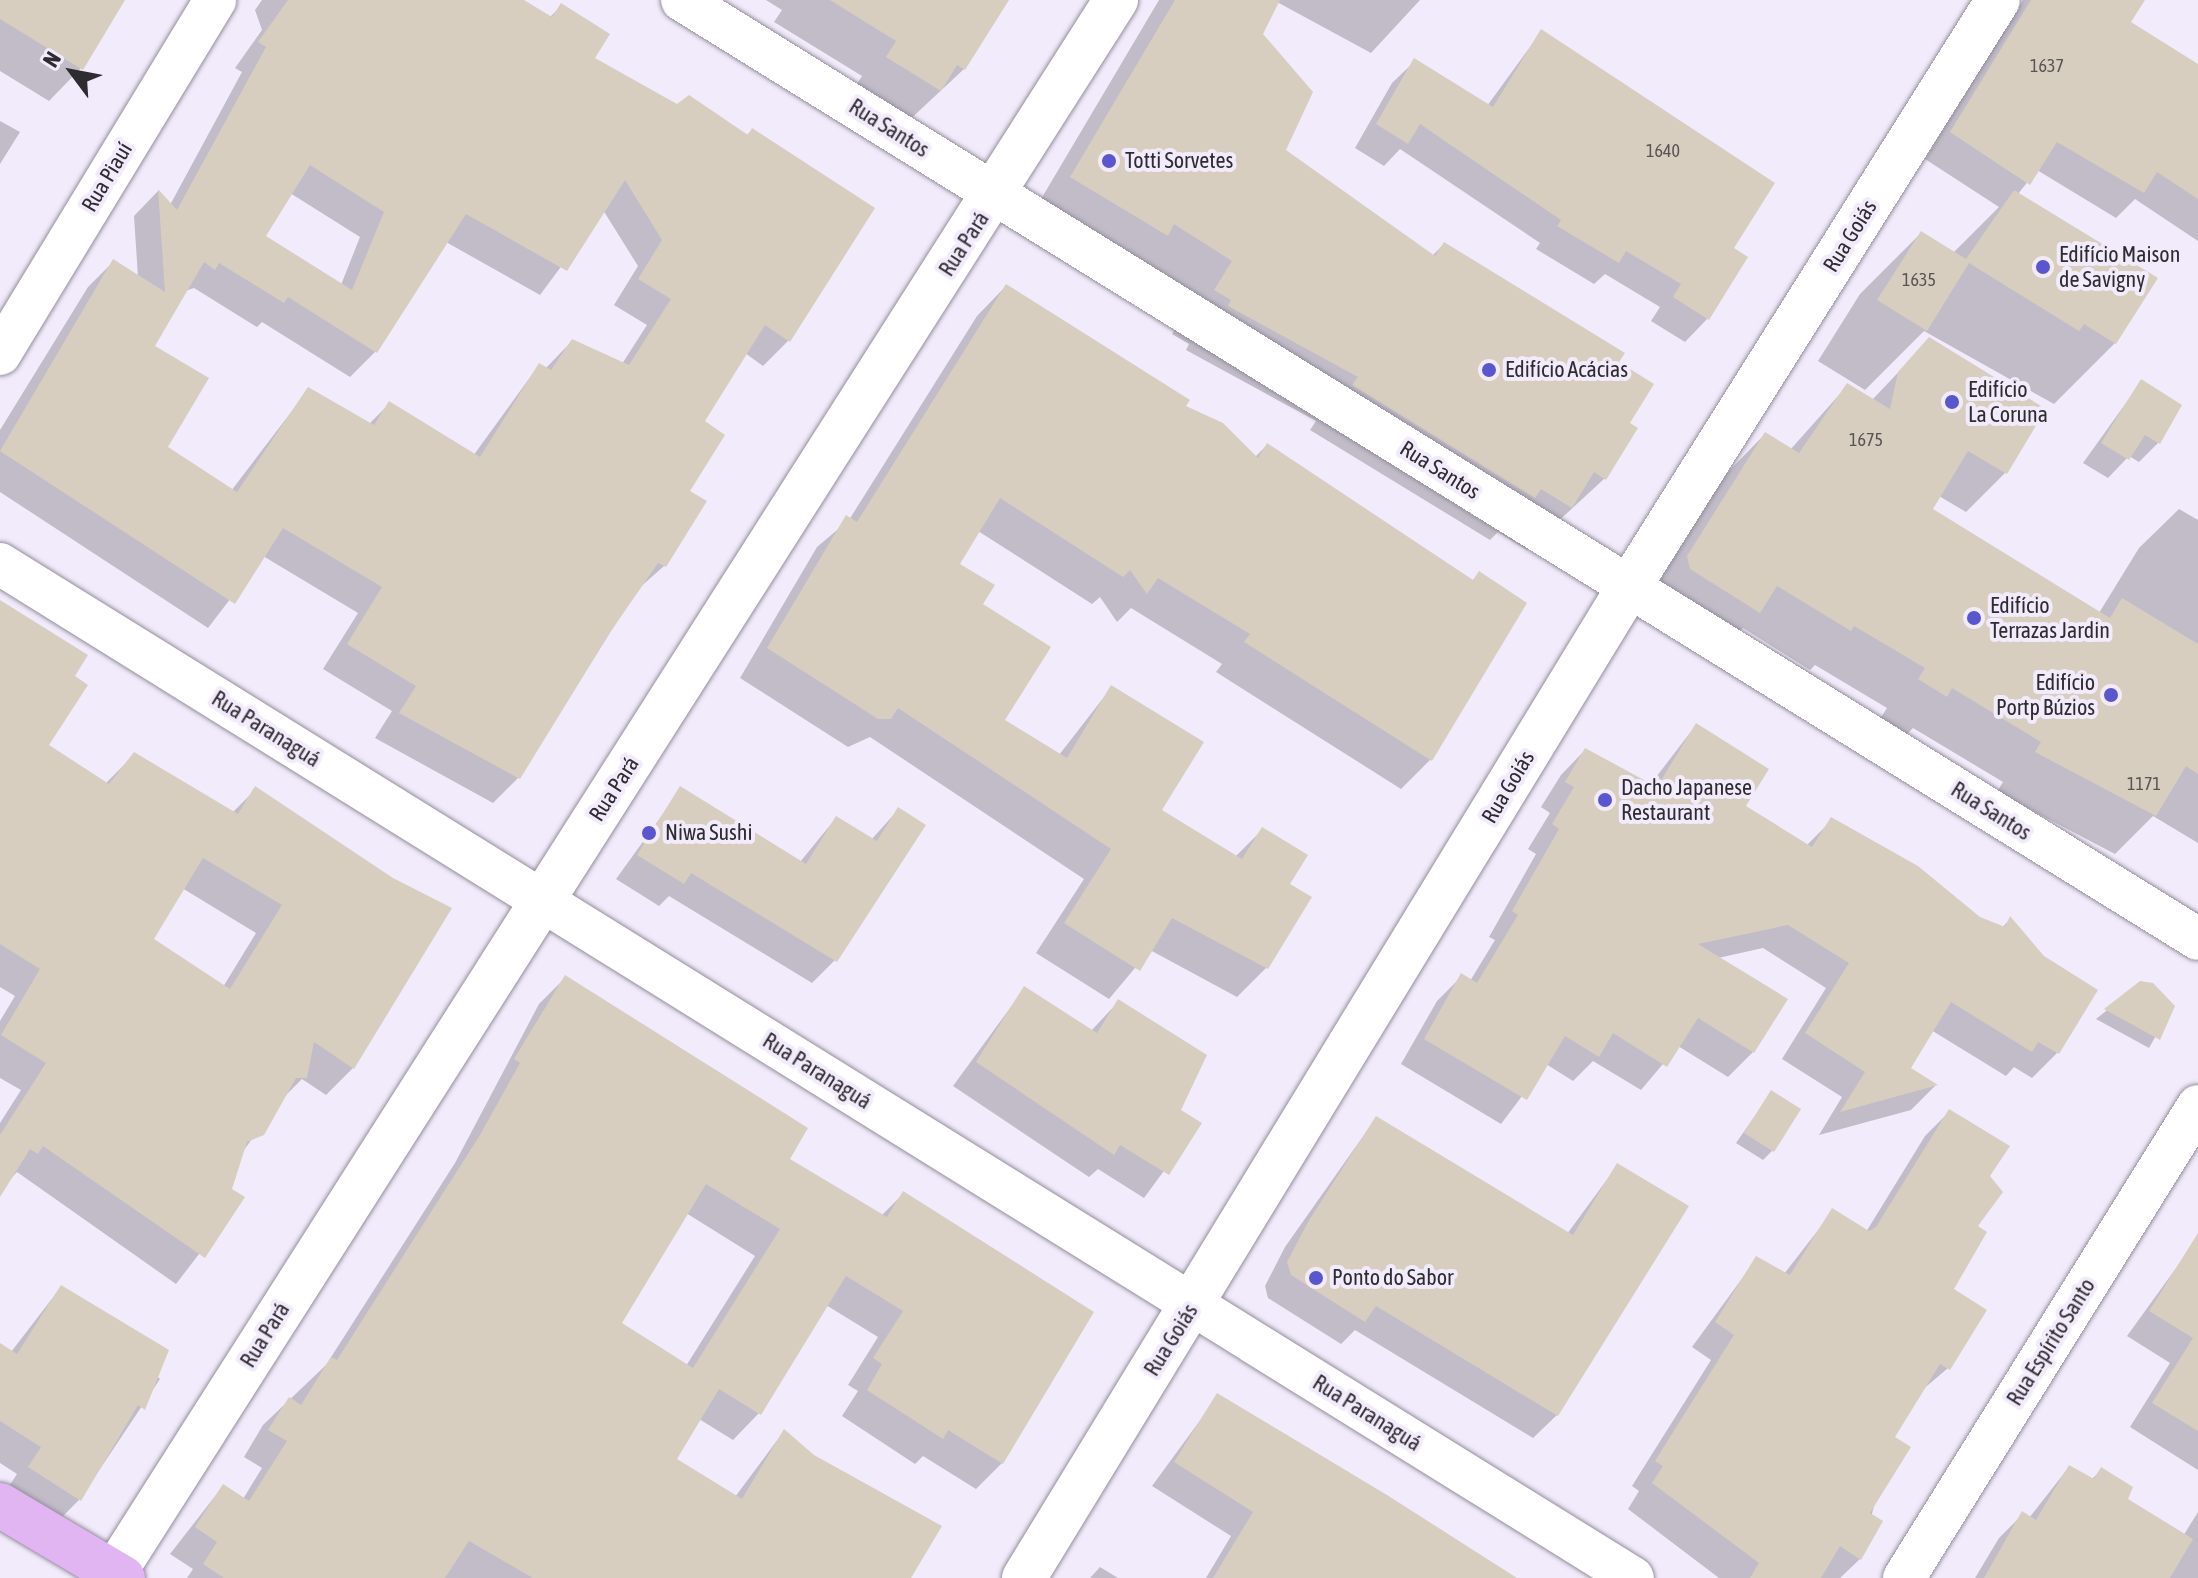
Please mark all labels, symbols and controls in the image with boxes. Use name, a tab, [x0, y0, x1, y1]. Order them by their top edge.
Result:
north arrow	[32, 32, 112, 112]
text: N	[37, 47, 66, 72]
house number: 1637	[2030, 55, 2064, 77]
street label: Rua Santos	[844, 93, 934, 163]
street label: Rua Piauí	[76, 138, 138, 216]
house number: 1640	[1646, 140, 1680, 162]
place label: Totti Sorvetes	[1125, 148, 1233, 174]
marker: Totti Sorvetes	[1100, 152, 1118, 170]
street label: Rua Goiás	[1818, 195, 1882, 277]
street label: Rua Pará	[933, 207, 995, 281]
place label: Edifício Maison de Savigny	[2059, 241, 2180, 292]
marker: Edifício Maison de Savigny	[2034, 258, 2052, 276]
house number: 1635	[1902, 269, 1936, 291]
place label: Edifício Acácias	[1505, 357, 1628, 383]
marker: Edifício Acácias	[1480, 361, 1498, 379]
place label: Edifício La Coruna	[1968, 376, 2048, 428]
marker: Edifício La Coruna	[1943, 393, 1961, 411]
house number: 1675	[1849, 429, 1883, 451]
street label: Rua Santos	[1395, 435, 1485, 505]
place label: Edifício Terrazas Jardin	[1990, 592, 2110, 644]
marker: Edifício Terrazas Jardin	[1965, 609, 1983, 627]
place label: Edifício Portp Búzios	[1996, 669, 2095, 720]
street label: Rua Paranaguá	[207, 685, 325, 773]
marker: Edifício Portp Búzios	[2102, 686, 2120, 704]
street label: Rua Goiás	[1476, 746, 1540, 828]
street label: Rua Pará	[583, 752, 645, 826]
house number: 1171	[2127, 773, 2161, 795]
place label: Dacho Japanese Restaurant	[1621, 774, 1752, 826]
street label: Rua Santos	[1946, 776, 2036, 846]
marker: Dacho Japanese Restaurant	[1596, 791, 1614, 809]
place label: Niwa Sushi	[665, 820, 753, 846]
marker: Niwa Sushi	[640, 824, 658, 842]
street label: Rua Paranaguá	[758, 1027, 876, 1115]
place label: Ponto do Sabor	[1332, 1265, 1454, 1291]
marker: Ponto do Sabor	[1307, 1269, 1325, 1287]
street label: Rua Espírito Santo	[2001, 1273, 2101, 1411]
street label: Rua Pará	[235, 1298, 295, 1372]
street label: Rua Goiás	[1139, 1299, 1203, 1381]
street label: Rua Paranaguá	[1308, 1369, 1426, 1457]

